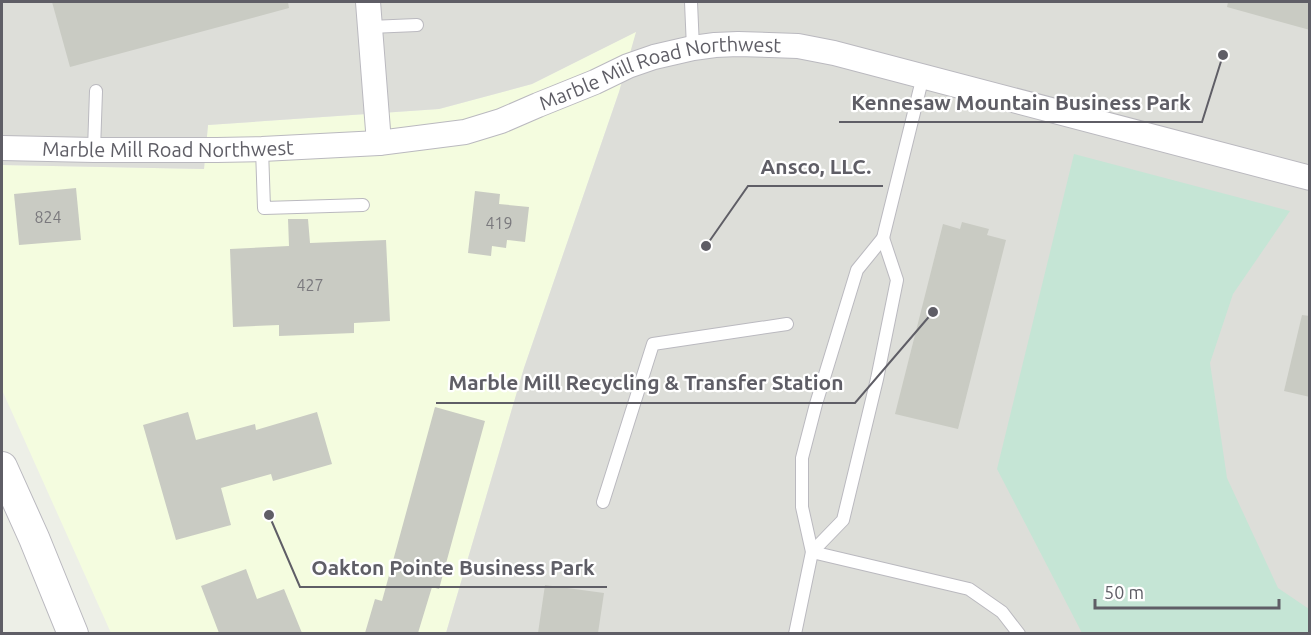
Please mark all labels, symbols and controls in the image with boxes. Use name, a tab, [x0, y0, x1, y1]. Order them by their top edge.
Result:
street label: Marble Mill Road Northwest	[536, 32, 782, 114]
callout: Kennesaw Mountain Business Park	[839, 83, 1202, 122]
text: Kennesaw Mountain Business Park	[851, 90, 1191, 114]
street label: Marble Mill Road Northwest	[42, 135, 295, 161]
callout: Ansco, LLC.	[748, 147, 883, 186]
text: Ansco, LLC.	[761, 154, 871, 178]
house number: 824	[34, 208, 62, 226]
house number: 419	[485, 214, 513, 232]
house number: 427	[296, 276, 324, 294]
callout: Marble Mill Recycling & Transfer Station	[436, 364, 855, 403]
text: Marble Mill Recycling & Transfer Station	[449, 370, 844, 394]
callout: Oakton Pointe Business Park	[300, 548, 607, 587]
text: Oakton Pointe Business Park	[311, 555, 595, 579]
scale bar	[1095, 572, 1280, 610]
text: 50 m	[1104, 582, 1144, 602]

